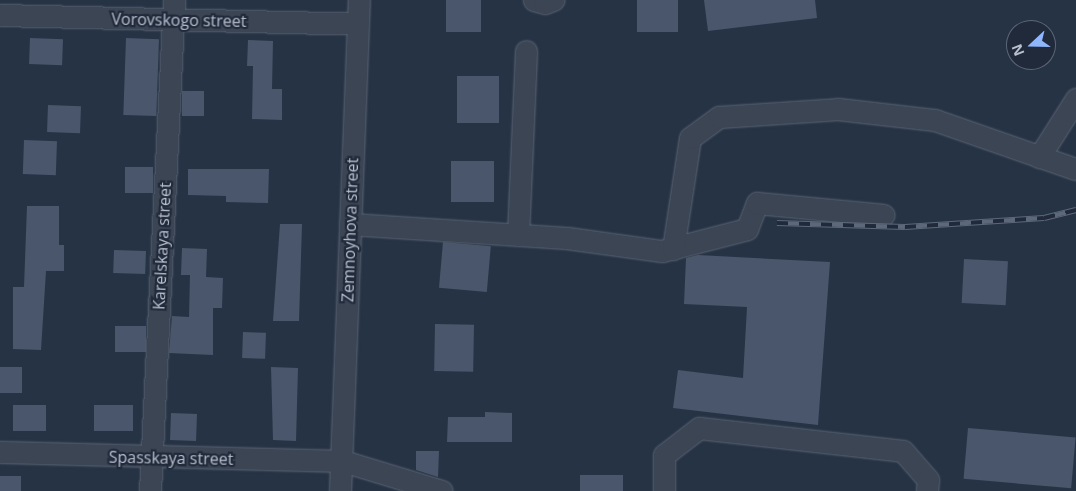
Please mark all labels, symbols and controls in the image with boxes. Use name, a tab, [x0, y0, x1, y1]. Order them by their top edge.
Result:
street label: Vorovskogo street	[111, 9, 247, 31]
north arrow	[1006, 20, 1056, 70]
text: N	[1007, 41, 1028, 59]
street label: Zemnoyhova street	[338, 157, 362, 303]
street label: Karelskaya street	[149, 182, 175, 310]
street label: Spasskaya street	[109, 447, 233, 469]

